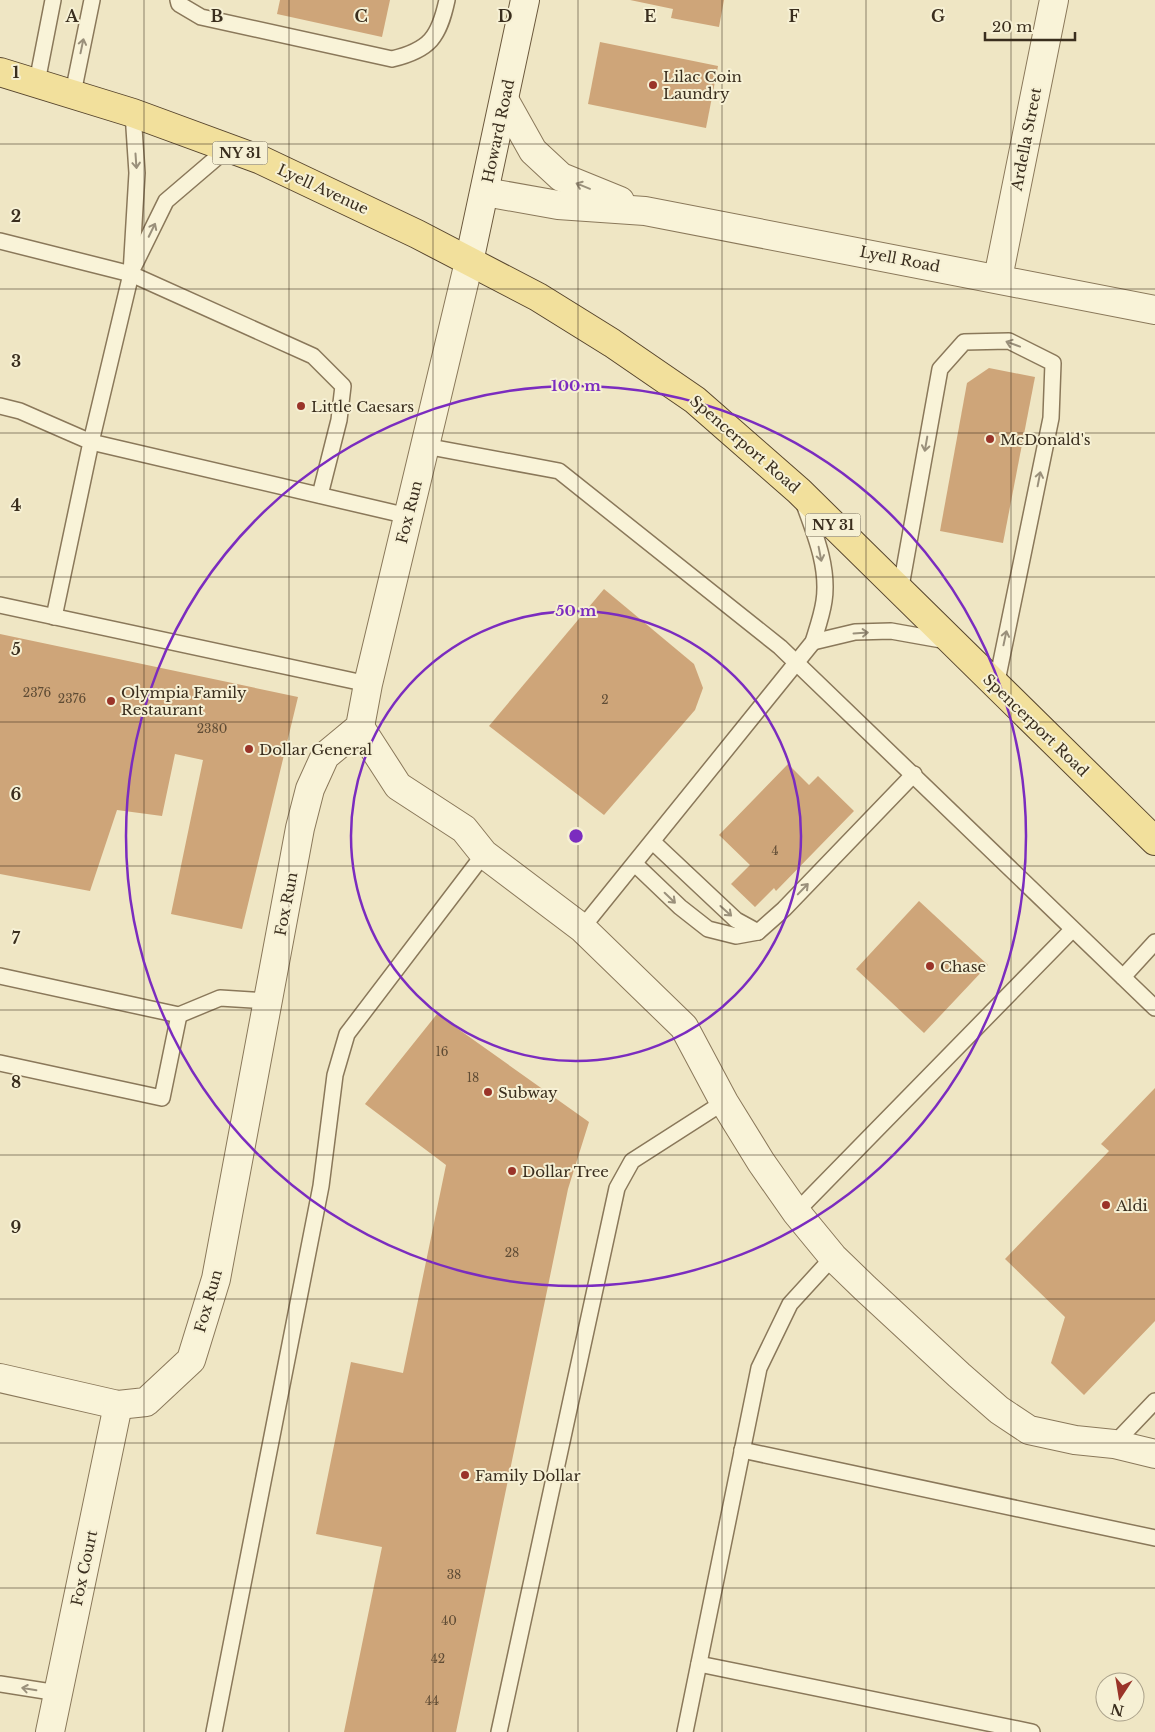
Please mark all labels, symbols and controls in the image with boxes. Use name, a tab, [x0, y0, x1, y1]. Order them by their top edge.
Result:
text: A	[65, 6, 80, 26]
text: B	[211, 6, 224, 26]
text: C	[354, 6, 368, 26]
text: D	[498, 6, 512, 26]
text: E	[644, 6, 656, 26]
text: F	[788, 6, 800, 26]
text: G	[931, 6, 945, 26]
scale bar	[985, 10, 1075, 42]
text: 20 m	[992, 17, 1032, 36]
one-way arrow	[78, 39, 88, 55]
text: 1	[13, 62, 20, 82]
place label: Lilac Coin Laundry	[663, 67, 742, 103]
street label: Howard Road	[478, 78, 518, 184]
marker: Lilac Coin Laundry	[647, 79, 659, 91]
street label: Ardella Street	[1007, 86, 1045, 193]
road number: NY 31	[212, 142, 268, 164]
one-way arrow	[131, 153, 141, 169]
street label: Lyell Avenue	[274, 160, 372, 218]
one-way arrow	[576, 181, 591, 190]
text: 2	[11, 206, 21, 226]
one-way arrow	[147, 223, 157, 238]
street label: Lyell Road	[858, 242, 942, 276]
one-way arrow	[1006, 339, 1021, 348]
text: 3	[11, 351, 21, 371]
text: 100 m	[551, 376, 601, 395]
street label: Spencerport Road	[686, 391, 804, 497]
place label: Little Caesars	[311, 397, 414, 416]
marker: Little Caesars	[295, 400, 307, 412]
place label: McDonald's	[1000, 430, 1091, 449]
marker: McDonald's	[984, 433, 996, 445]
one-way arrow	[921, 436, 931, 452]
one-way arrow	[1034, 471, 1044, 487]
street label: Fox Run	[392, 478, 426, 546]
text: 4	[11, 495, 21, 515]
road number: NY 31	[806, 514, 860, 536]
one-way arrow	[815, 545, 825, 561]
text: 50 m	[556, 601, 597, 620]
one-way arrow	[852, 628, 868, 637]
one-way arrow	[1001, 631, 1011, 647]
text: 5	[11, 639, 21, 659]
street label: Spencerport Road	[979, 670, 1093, 780]
place label: Olympia Family Restaurant	[121, 683, 247, 719]
house number: 2376	[23, 685, 52, 700]
house number: 2376	[58, 691, 87, 706]
house number: 2	[601, 692, 609, 707]
marker: Olympia Family Restaurant	[105, 695, 117, 707]
house number: 2380	[197, 721, 227, 736]
place label: Dollar General	[259, 740, 372, 759]
marker: Dollar General	[243, 743, 255, 755]
text: 6	[11, 784, 22, 804]
centre of rings	[567, 827, 585, 845]
house number: 4	[771, 843, 779, 858]
street label: Fox Run	[271, 871, 301, 937]
one-way arrow	[797, 883, 809, 895]
one-way arrow	[663, 892, 676, 904]
one-way arrow	[720, 906, 733, 917]
text: 7	[12, 928, 21, 948]
place label: Chase	[940, 957, 986, 976]
marker: Chase	[924, 960, 936, 972]
house number: 16	[435, 1044, 449, 1059]
house number: 18	[467, 1070, 479, 1085]
text: 8	[11, 1072, 21, 1092]
place label: Subway	[498, 1083, 558, 1102]
marker: Subway	[482, 1086, 494, 1098]
place label: Dollar Tree	[522, 1162, 609, 1181]
marker: Dollar Tree	[506, 1165, 518, 1177]
place label: Aldi	[1115, 1196, 1148, 1215]
marker: Aldi	[1100, 1199, 1112, 1211]
text: 9	[11, 1217, 22, 1237]
house number: 28	[505, 1245, 519, 1260]
street label: Fox Run	[190, 1267, 226, 1335]
place label: Family Dollar	[475, 1466, 581, 1485]
marker: Family Dollar	[459, 1469, 471, 1481]
street label: Fox Court	[67, 1528, 101, 1608]
house number: 38	[447, 1567, 461, 1582]
house number: 40	[441, 1613, 457, 1628]
house number: 42	[431, 1651, 445, 1666]
north arrow	[1095, 1672, 1145, 1722]
one-way arrow	[21, 1683, 37, 1693]
house number: 44	[425, 1693, 439, 1708]
text: N	[1109, 1700, 1126, 1720]

